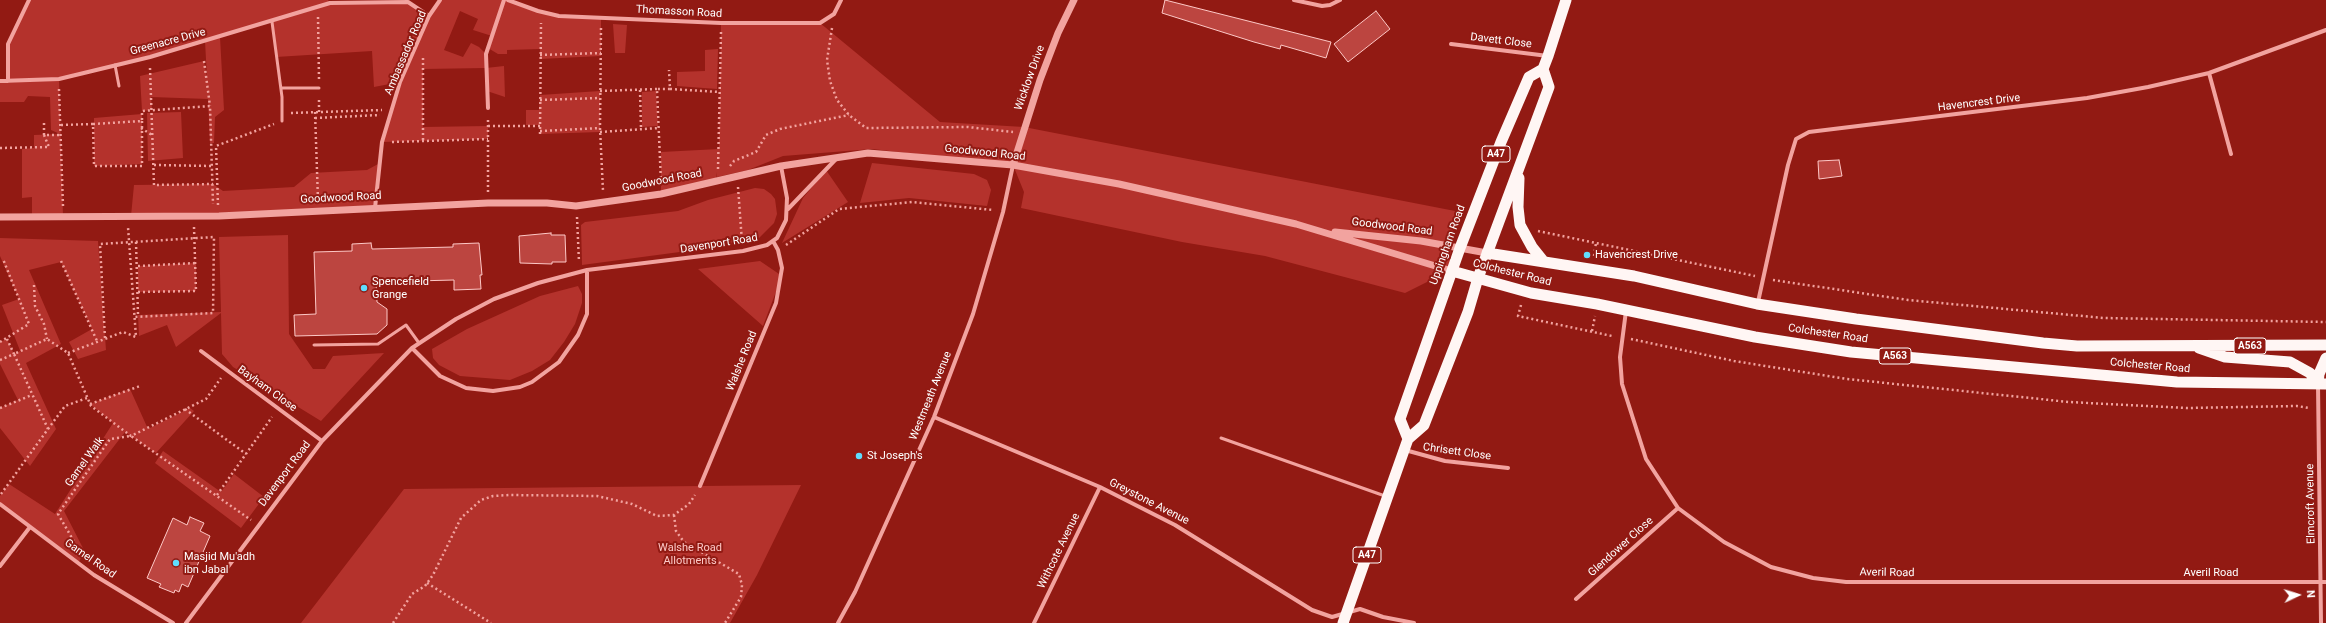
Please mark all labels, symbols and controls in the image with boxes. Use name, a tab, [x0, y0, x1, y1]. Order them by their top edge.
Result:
street label: Thomasson Road	[636, 3, 722, 21]
street label: Ambassador Road	[382, 9, 430, 97]
street label: Greenacre Drive	[129, 26, 207, 58]
street label: Davett Close	[1470, 31, 1532, 51]
street label: Wicklow Drive	[1012, 44, 1048, 112]
street label: Havencrest Drive	[1937, 91, 2021, 115]
street label: Goodwood Road	[944, 142, 1026, 164]
road number: A47	[1482, 146, 1510, 162]
street label: Goodwood Road	[621, 167, 703, 195]
street label: Goodwood Road	[300, 189, 382, 207]
street label: Uppingham Road	[1427, 203, 1469, 287]
street label: Goodwood Road	[1351, 215, 1433, 239]
street label: Davenport Road	[679, 231, 759, 257]
place label: Havencrest Drive	[1595, 248, 1678, 262]
marker: Havencrest Drive	[1582, 250, 1592, 260]
street label: Colchester Road	[1471, 257, 1553, 289]
place label: Spencefield Grange	[372, 275, 429, 301]
marker: Spencefield Grange	[359, 283, 369, 293]
street label: Colchester Road	[1787, 322, 1869, 346]
street label: Walshe Road	[724, 329, 760, 393]
road number: A563	[2234, 338, 2266, 354]
road number: A563	[1879, 348, 1911, 364]
street label: Westmeath Avenue	[907, 350, 955, 442]
street label: Colchester Road	[2109, 356, 2191, 376]
street label: Bayham Close	[235, 363, 299, 415]
street label: Gamel Walk	[63, 435, 107, 489]
street label: Davenport Road	[256, 439, 314, 509]
street label: Chrisett Close	[1422, 441, 1492, 463]
place label: St Joseph's	[867, 449, 923, 463]
marker: St Joseph's	[854, 451, 864, 461]
street label: Elmcroft Avenue	[2304, 464, 2318, 544]
street label: Greystone Avenue	[1107, 476, 1191, 528]
street label: Withcote Avenue	[1035, 511, 1083, 591]
street label: Glendower Close	[1586, 514, 1656, 580]
street label: Gamel Road	[62, 537, 118, 581]
park label: Walshe Road Allotments	[658, 541, 722, 567]
road number: A47	[1353, 547, 1381, 563]
place label: Masjid Mu'adh ibn Jabal	[184, 550, 255, 576]
marker: Masjid Mu'adh ibn Jabal	[171, 558, 181, 568]
street label: Averil Road	[1859, 566, 1915, 580]
street label: Averil Road	[2183, 566, 2239, 580]
north arrow	[2278, 575, 2318, 615]
text: N	[2304, 590, 2317, 598]

